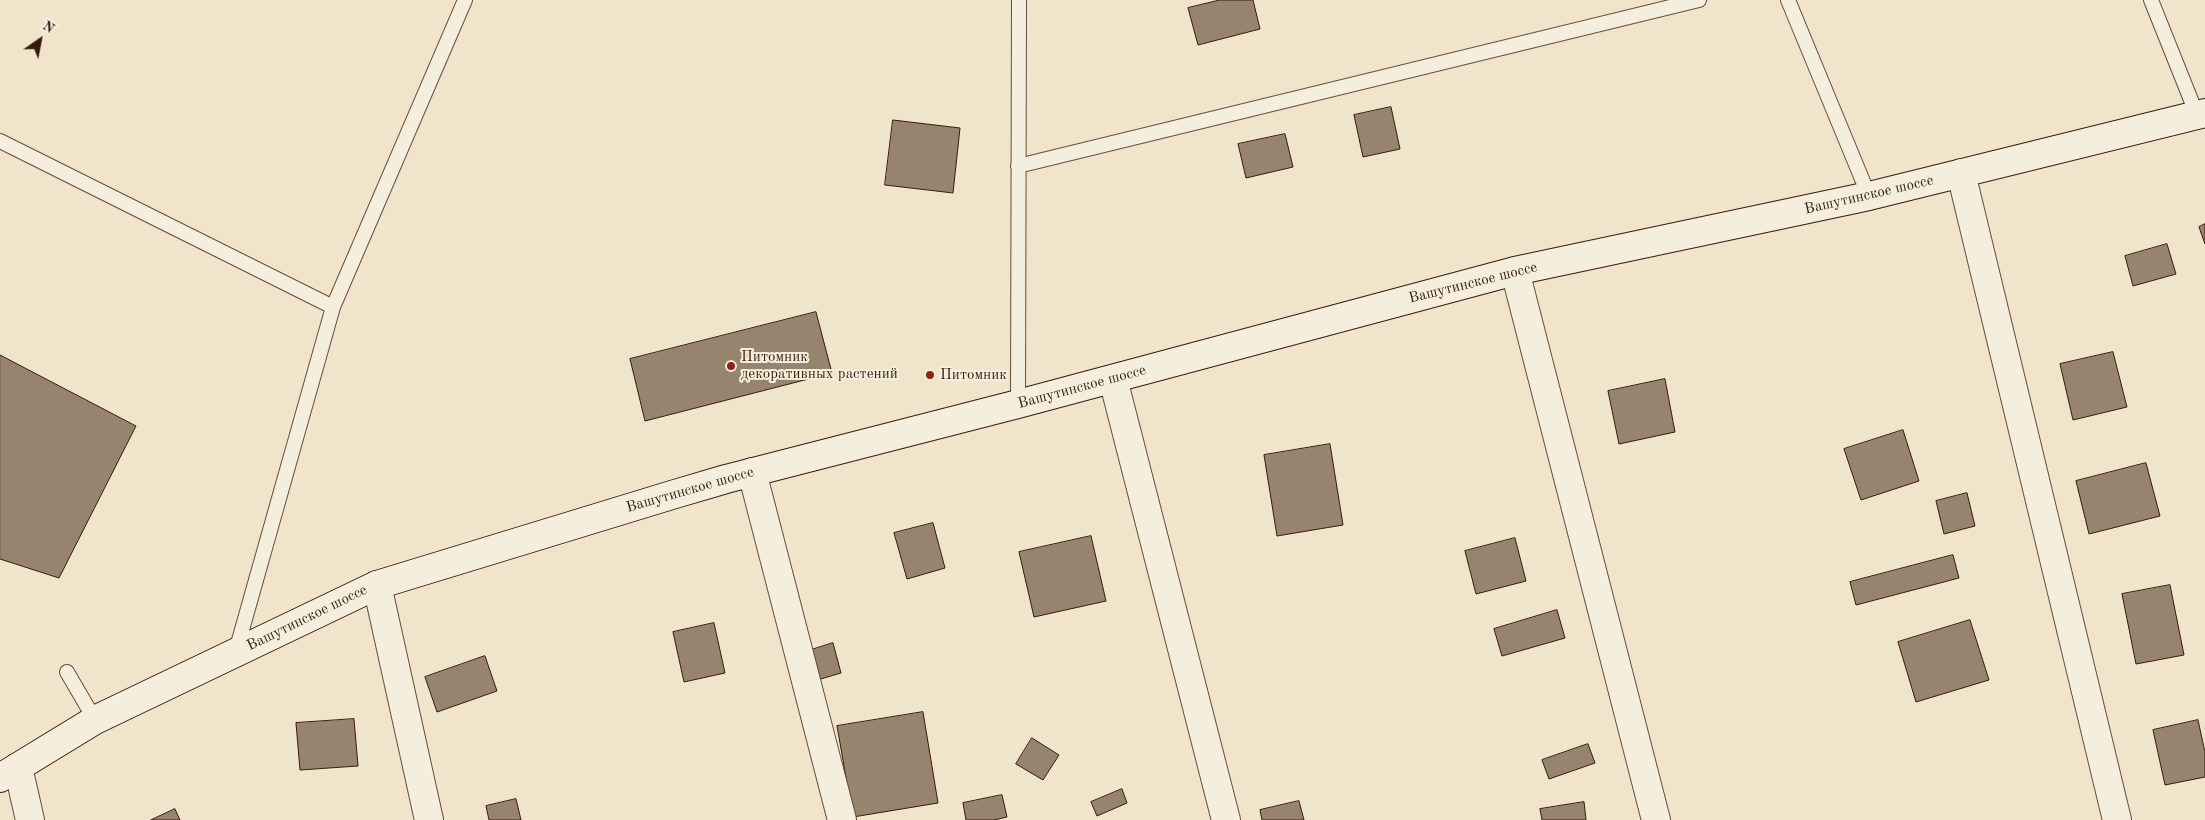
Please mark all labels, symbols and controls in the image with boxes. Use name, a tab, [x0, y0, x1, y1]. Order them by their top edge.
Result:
north arrow	[15, 15, 65, 65]
text: N	[40, 19, 56, 36]
street label: Вашутинское шоссе	[1803, 171, 1935, 219]
street label: Вашутинское шоссе	[1407, 258, 1539, 308]
place label: Питомник декоративных растений	[741, 348, 898, 383]
marker: Питомник декоративных растений	[725, 360, 737, 372]
street label: Вашутинское шоссе	[1016, 361, 1148, 413]
place label: Питомник	[940, 366, 1007, 384]
marker: Питомник	[924, 369, 936, 381]
street label: Вашутинское шоссе	[624, 463, 756, 517]
street label: Вашутинское шоссе	[244, 581, 370, 655]

